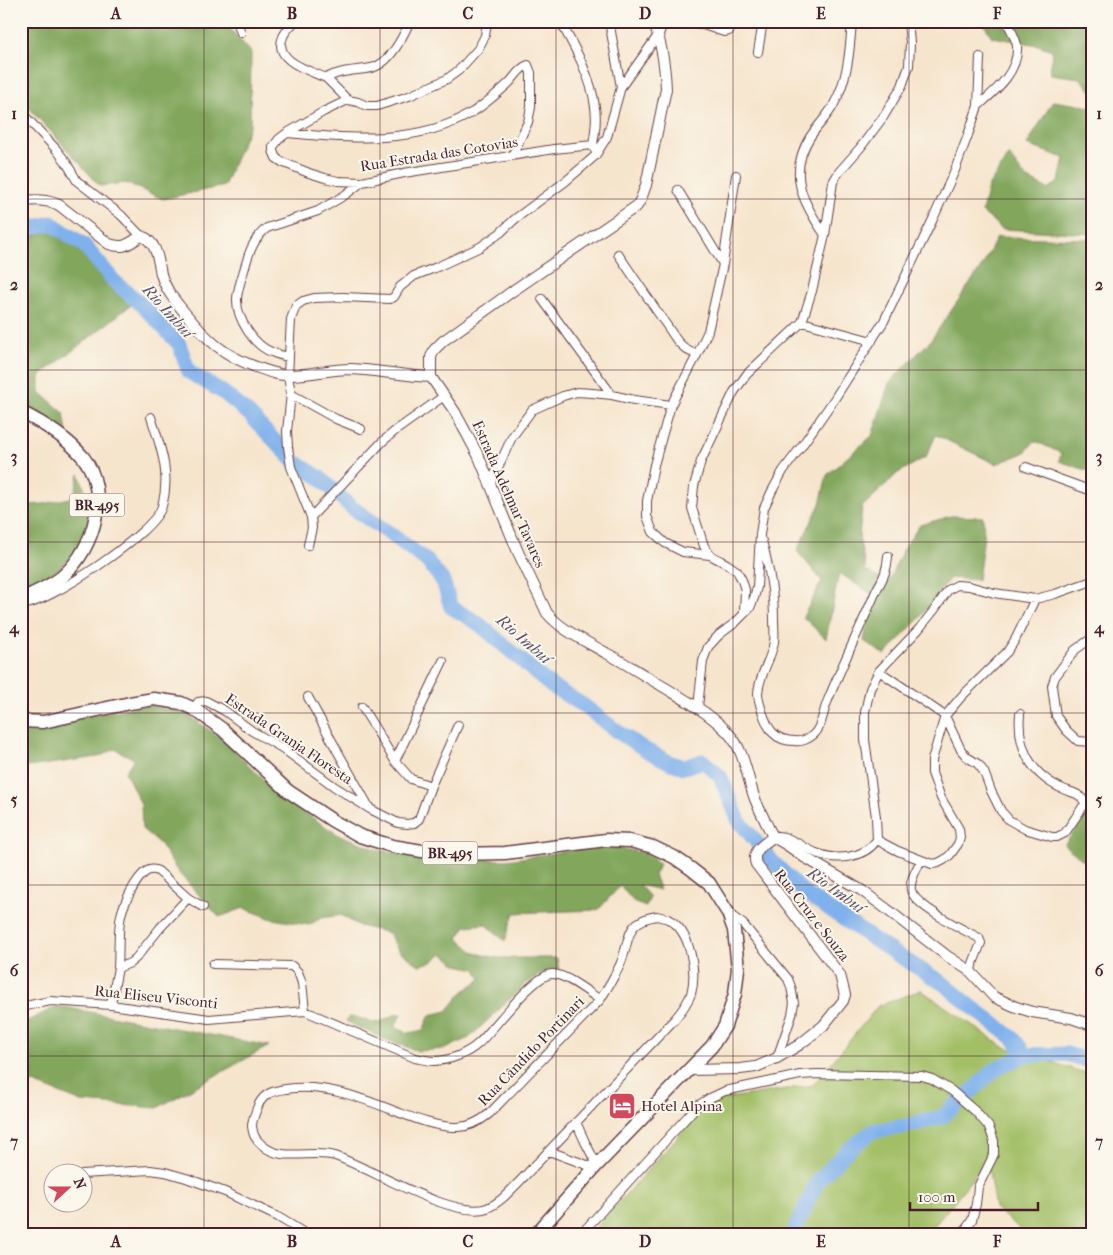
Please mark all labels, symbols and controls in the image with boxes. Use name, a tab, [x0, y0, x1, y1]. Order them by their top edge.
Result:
text: A	[110, 4, 122, 23]
text: B	[287, 4, 297, 23]
text: C	[463, 4, 474, 23]
text: D	[639, 4, 651, 23]
text: E	[816, 4, 826, 23]
text: F	[992, 4, 1002, 23]
text: 1	[11, 104, 17, 123]
text: 1	[1096, 104, 1102, 123]
street label: Rua Estrada das Cotovias	[359, 133, 520, 175]
text: 2	[10, 275, 18, 294]
text: 2	[1095, 275, 1103, 294]
water label: Rio Imbuí	[138, 279, 199, 344]
street label: Estrada Adelmar Tavares	[468, 418, 550, 571]
text: 3	[11, 447, 17, 467]
text: 3	[1096, 447, 1102, 467]
road number: BR-495	[70, 494, 124, 516]
water label: Rio Imbuí	[492, 610, 558, 670]
text: 4	[8, 618, 20, 638]
text: 4	[1093, 618, 1105, 638]
street label: Estrada Granja Floresta	[222, 690, 357, 789]
text: 5	[11, 790, 18, 809]
text: 5	[1096, 790, 1103, 809]
road number: BR-495	[422, 841, 478, 864]
water label: Rio Imbuí	[803, 862, 871, 919]
street label: Rua Cruz e Souza	[770, 865, 854, 966]
text: 6	[10, 961, 19, 980]
text: 6	[1095, 961, 1104, 980]
street label: Rua Eliseu Visconti	[93, 982, 219, 1012]
street label: Rua Cândido Portinari	[474, 992, 588, 1110]
hotel icon: Hotel Alpina	[607, 1091, 637, 1121]
place label: Hotel Alpina	[641, 1097, 723, 1115]
text: 7	[9, 1132, 18, 1151]
text: 7	[1094, 1132, 1103, 1151]
north arrow	[42, 1162, 92, 1212]
text: N	[70, 1176, 90, 1192]
scale bar	[910, 1180, 1038, 1212]
text: 100 m	[918, 1188, 956, 1206]
text: A	[110, 1232, 122, 1251]
text: B	[287, 1232, 297, 1251]
text: C	[463, 1232, 474, 1251]
text: D	[639, 1232, 651, 1251]
text: E	[816, 1232, 826, 1251]
text: F	[992, 1232, 1002, 1251]

